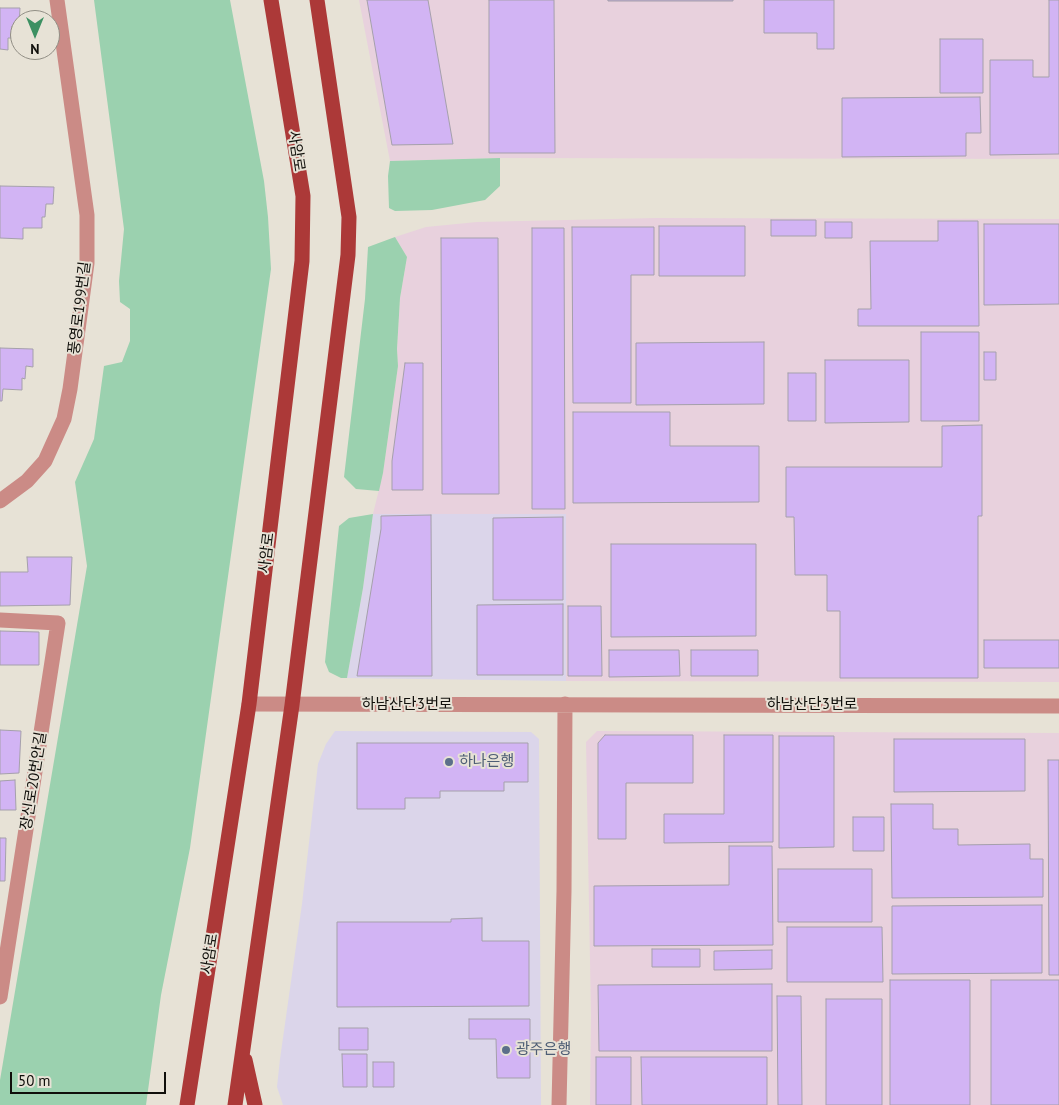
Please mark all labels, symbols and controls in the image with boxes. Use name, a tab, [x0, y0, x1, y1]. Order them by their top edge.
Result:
north arrow	[10, 10, 60, 60]
text: N	[30, 40, 40, 58]
street label: 사암로	[284, 129, 308, 173]
street label: 풍영로199번길	[65, 260, 95, 356]
street label: 사암로	[256, 531, 278, 575]
street label: 하남산단3번로	[362, 696, 452, 714]
street label: 하남산단3번로	[767, 696, 857, 714]
street label: 장신로20번안길	[17, 731, 51, 831]
place label: 하나은행	[459, 753, 514, 771]
marker: 하나은행	[443, 756, 455, 768]
street label: 사암로	[198, 932, 222, 976]
place label: 광주은행	[516, 1041, 571, 1059]
marker: 광주은행	[500, 1044, 512, 1056]
scale bar	[12, 1062, 169, 1094]
text: 50 m	[18, 1071, 51, 1090]

